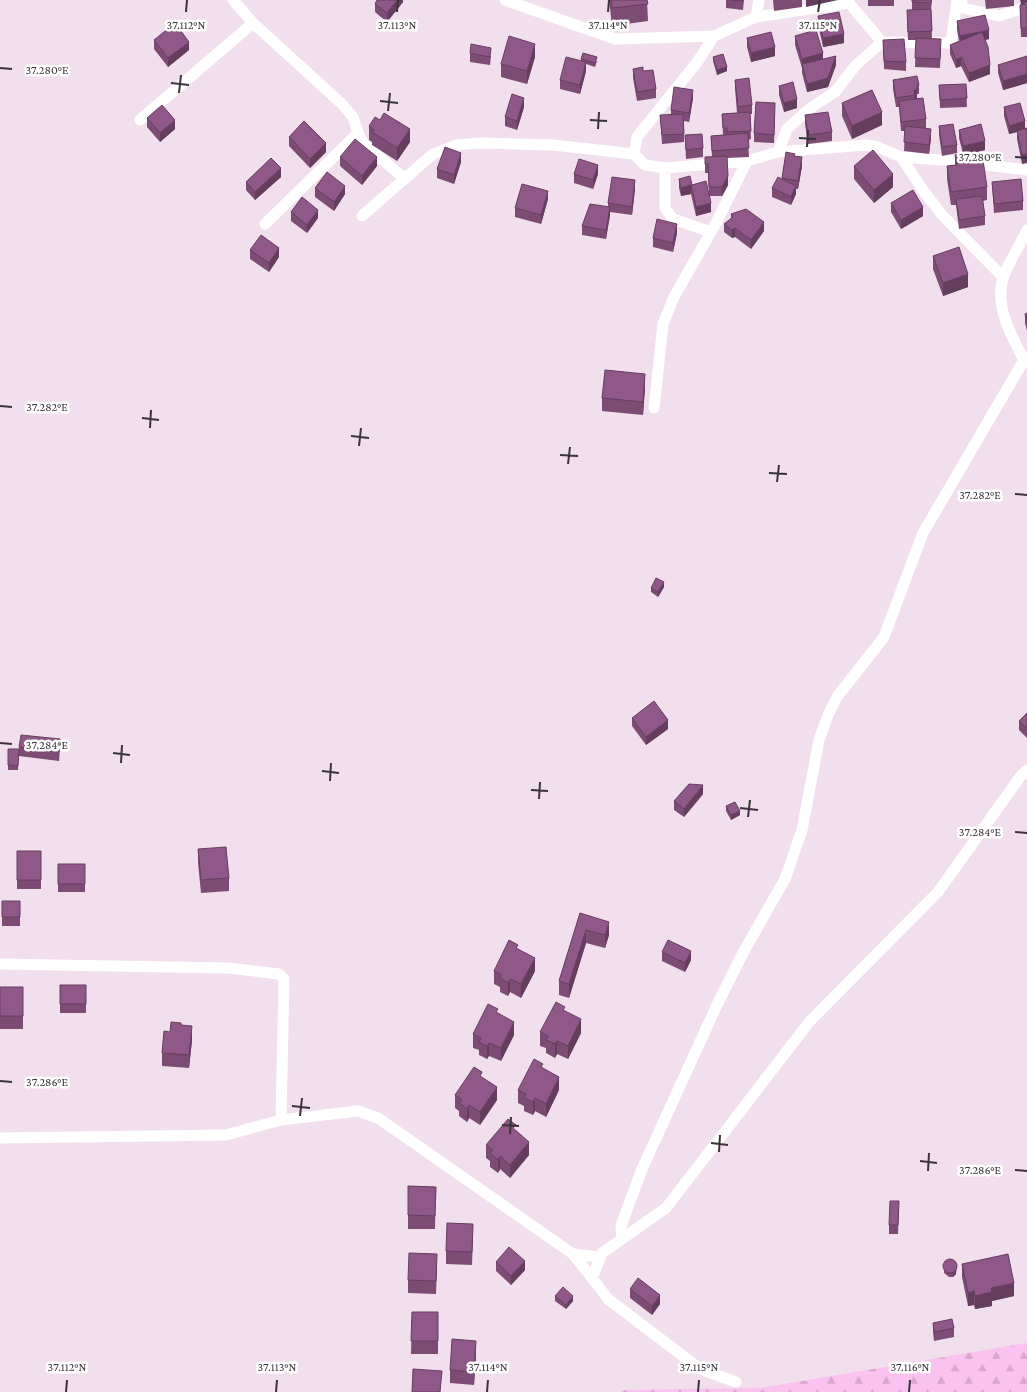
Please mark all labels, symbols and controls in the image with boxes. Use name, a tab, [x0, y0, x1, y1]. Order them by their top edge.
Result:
text: 37.112°N	[167, 18, 206, 32]
text: 37.113°N	[378, 18, 417, 32]
text: 37.114°N	[588, 18, 628, 32]
text: 37.115°N	[799, 18, 838, 32]
text: 37.280°E	[25, 63, 69, 77]
text: 37.280°E	[958, 150, 1002, 164]
text: 37.282°E	[26, 400, 68, 414]
text: 37.282°E	[959, 488, 1001, 502]
text: 37.284°E	[26, 738, 69, 752]
text: 37.284°E	[959, 825, 1002, 839]
text: 37.286°E	[26, 1075, 68, 1089]
text: 37.286°E	[959, 1163, 1001, 1177]
text: 37.112°N	[48, 1360, 87, 1374]
text: 37.113°N	[258, 1360, 297, 1374]
text: 37.114°N	[468, 1360, 508, 1374]
text: 37.115°N	[680, 1360, 719, 1374]
text: 37.116°N	[890, 1360, 930, 1374]

